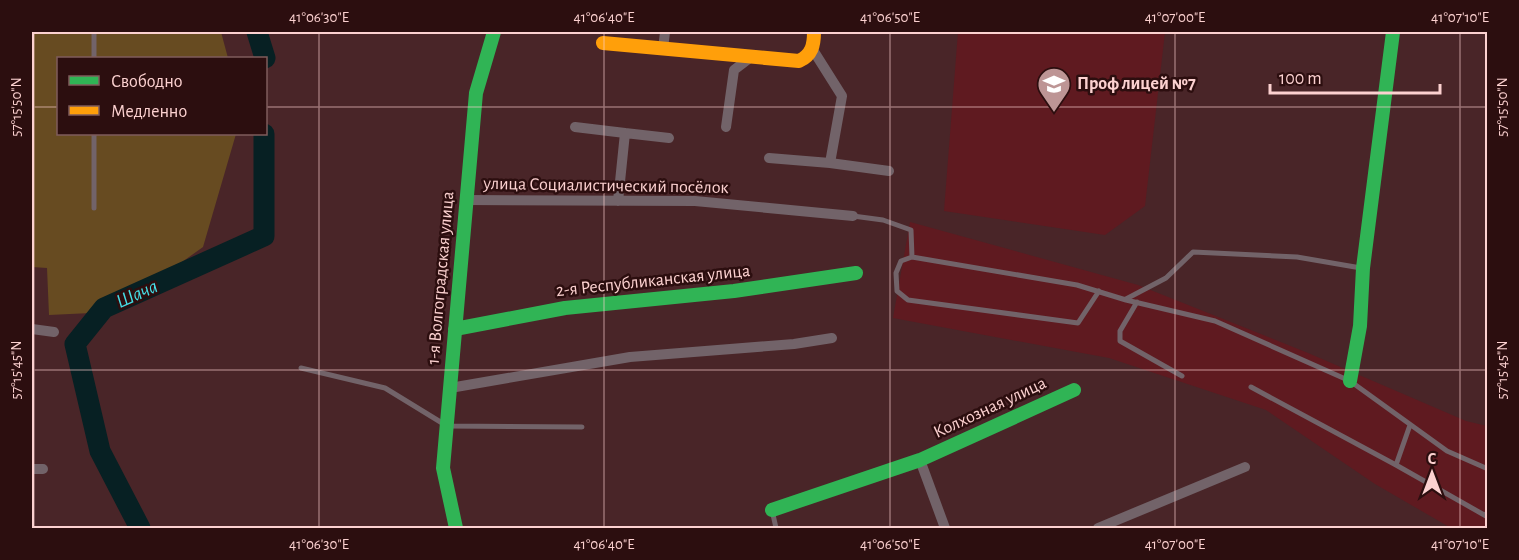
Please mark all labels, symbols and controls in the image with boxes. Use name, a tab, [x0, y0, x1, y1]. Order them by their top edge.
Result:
text: 41°06'30"E	[289, 10, 349, 25]
text: 41°06'40"E	[574, 10, 634, 25]
text: 41°06'50"E	[860, 10, 920, 25]
text: 41°07'00"E	[1145, 10, 1205, 25]
text: 41°07'10"E	[1431, 10, 1489, 25]
legend	[57, 57, 267, 135]
scale bar	[1270, 57, 1440, 95]
school or university icon: Проф лицей №7	[1036, 66, 1072, 113]
text: 100 m	[1279, 70, 1322, 88]
text: Свободно	[111, 72, 183, 91]
place label: Проф лицей №7	[1077, 75, 1196, 93]
text: 57°15'50"N	[9, 77, 24, 137]
text: 57°15'50"N	[1495, 77, 1510, 137]
text: Медленно	[111, 103, 187, 121]
street label: улица Социалистический посёлок	[482, 175, 729, 197]
street label: 1-я Волгоградская улица	[424, 191, 458, 365]
street label: 2-я Республиканская улица	[555, 261, 751, 300]
water label: Шача	[113, 276, 161, 312]
text: 57°15'45"N	[9, 341, 24, 399]
text: 57°15'45"N	[1495, 341, 1510, 399]
street label: Колхозная улица	[931, 374, 1049, 442]
north arrow	[1402, 443, 1462, 503]
text: С	[1428, 451, 1437, 467]
text: 41°06'30"E	[289, 537, 349, 552]
text: 41°06'40"E	[574, 537, 634, 552]
text: 41°06'50"E	[860, 537, 920, 552]
text: 41°07'00"E	[1145, 537, 1205, 552]
text: 41°07'10"E	[1431, 537, 1489, 552]

